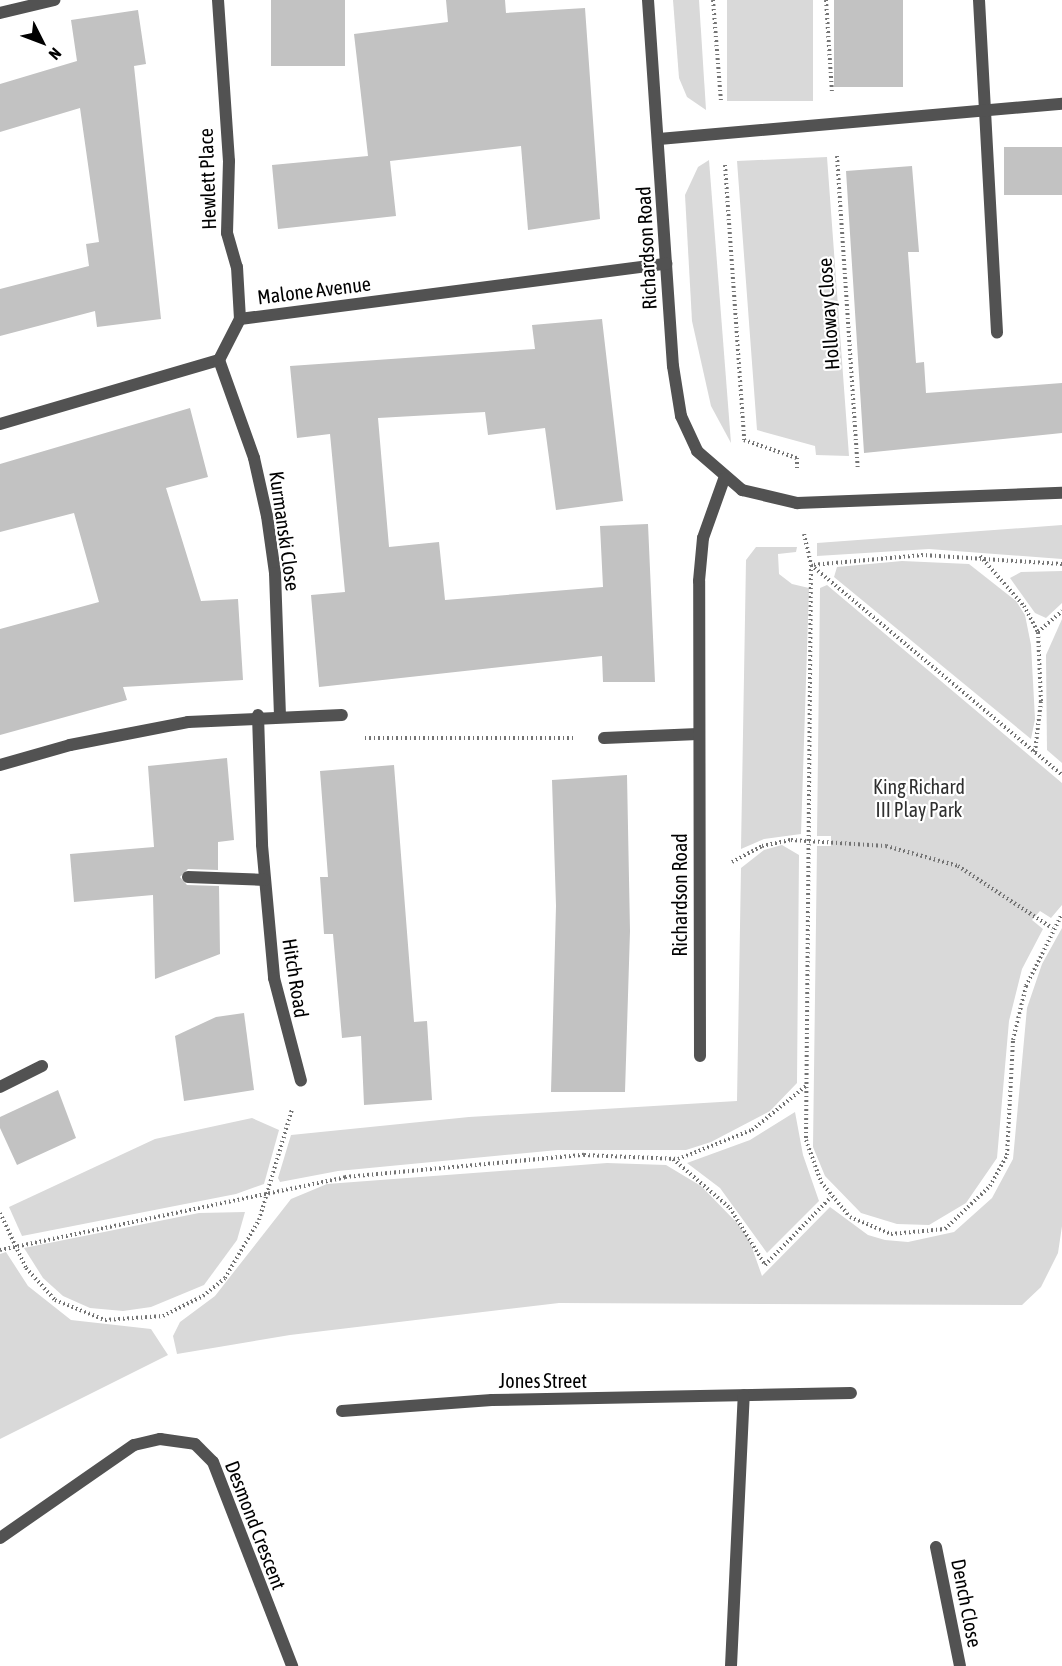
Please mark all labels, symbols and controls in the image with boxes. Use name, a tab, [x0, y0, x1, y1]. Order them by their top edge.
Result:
north arrow	[12, 12, 72, 72]
text: N	[46, 45, 65, 64]
street label: Hewlett Place	[193, 128, 221, 230]
street label: Richardson Road	[631, 186, 661, 310]
street label: Holloway Close	[812, 257, 844, 371]
street label: Malone Avenue	[256, 271, 372, 309]
street label: Kurmanski Close	[265, 470, 305, 592]
park label: King Richard III Play Park	[873, 775, 965, 822]
street label: Richardson Road	[667, 833, 691, 957]
street label: Hitch Road	[278, 937, 314, 1019]
street label: Jones Street	[499, 1368, 587, 1392]
street label: Desmond Crescent	[220, 1457, 292, 1593]
street label: Dench Close	[947, 1557, 987, 1649]

